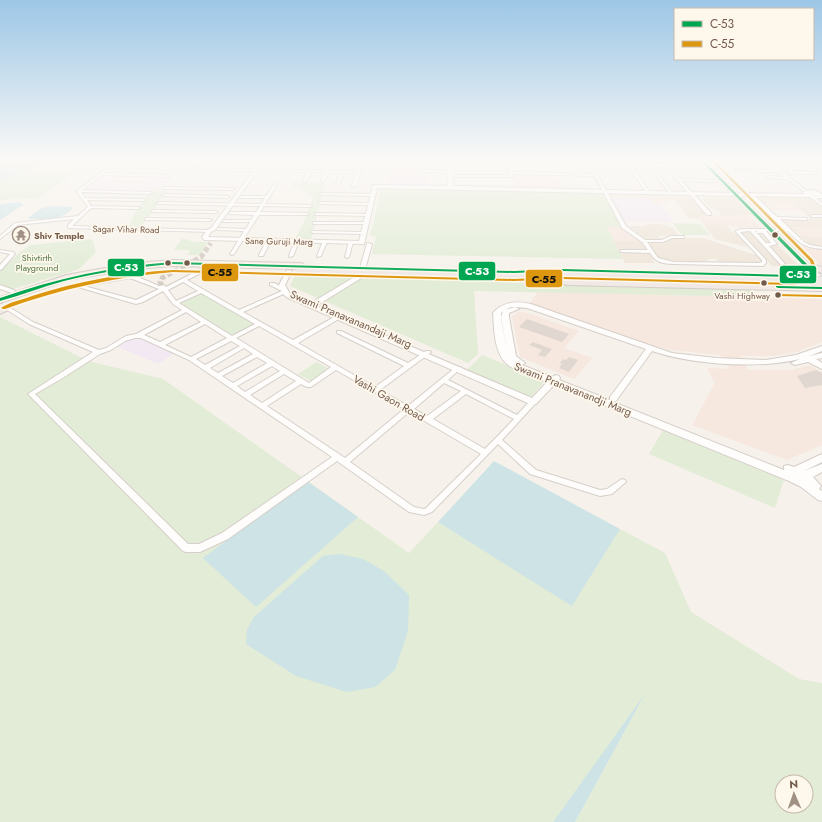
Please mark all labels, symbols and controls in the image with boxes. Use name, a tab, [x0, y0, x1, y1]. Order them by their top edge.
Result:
legend	[674, 8, 814, 60]
text: C-53	[710, 15, 735, 33]
text: C-55	[710, 35, 735, 53]
street label: Sagar Vihar Road	[92, 222, 160, 236]
temple icon: Shiv Temple	[11, 225, 31, 245]
place label: Shiv Temple	[34, 229, 85, 242]
unlabelled marker	[770, 230, 780, 240]
street label: Sane Guruji Marg	[245, 234, 313, 248]
park label: Shivtirth Playground	[16, 251, 58, 274]
line badge: C-53	[107, 258, 145, 277]
unlabelled marker	[163, 258, 173, 268]
unlabelled marker	[182, 258, 192, 268]
text: C-53	[114, 259, 138, 275]
line badge: C-53	[458, 261, 496, 281]
line badge: C-55	[201, 263, 239, 282]
text: C-53	[465, 263, 489, 279]
text: C-55	[208, 264, 232, 280]
line badge: C-53	[779, 265, 817, 284]
text: C-53	[786, 266, 810, 282]
line badge: C-55	[525, 269, 563, 288]
text: C-55	[532, 271, 556, 287]
unlabelled marker	[759, 278, 769, 288]
street label: Swami Pranavanandaji Marg	[288, 286, 414, 352]
place label: Vashi Highway	[714, 289, 770, 302]
marker: Vashi Highway	[773, 290, 783, 300]
street label: Swami Pranavanandji Marg	[512, 358, 634, 420]
street label: Vashi Gaon Road	[350, 371, 428, 425]
north arrow	[774, 774, 814, 814]
text: N	[789, 776, 798, 792]

